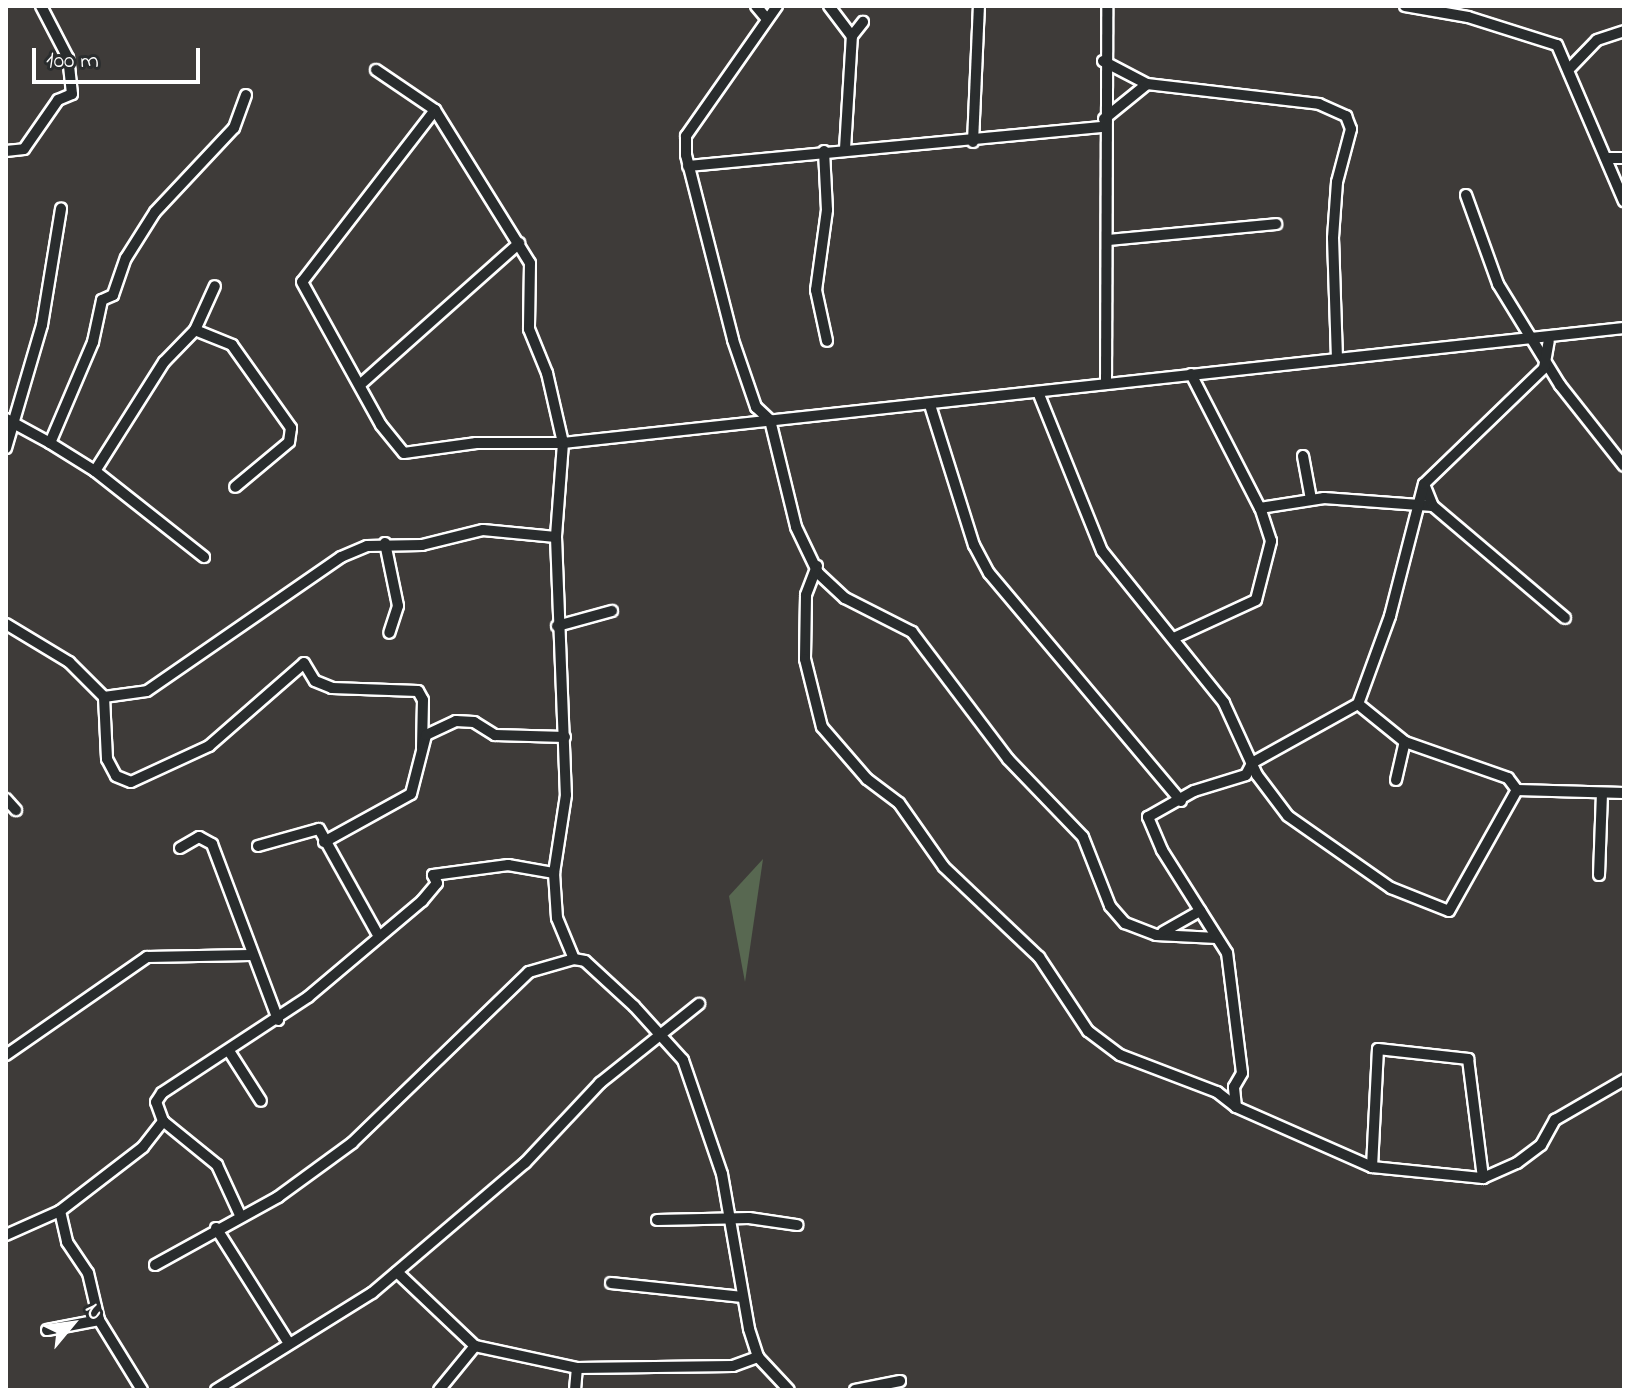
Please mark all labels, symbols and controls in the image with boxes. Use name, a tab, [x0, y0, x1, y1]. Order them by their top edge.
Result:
scale bar	[36, 32, 204, 82]
text: 100 m	[46, 44, 99, 79]
north arrow	[32, 1284, 112, 1364]
text: N	[75, 1298, 111, 1327]

